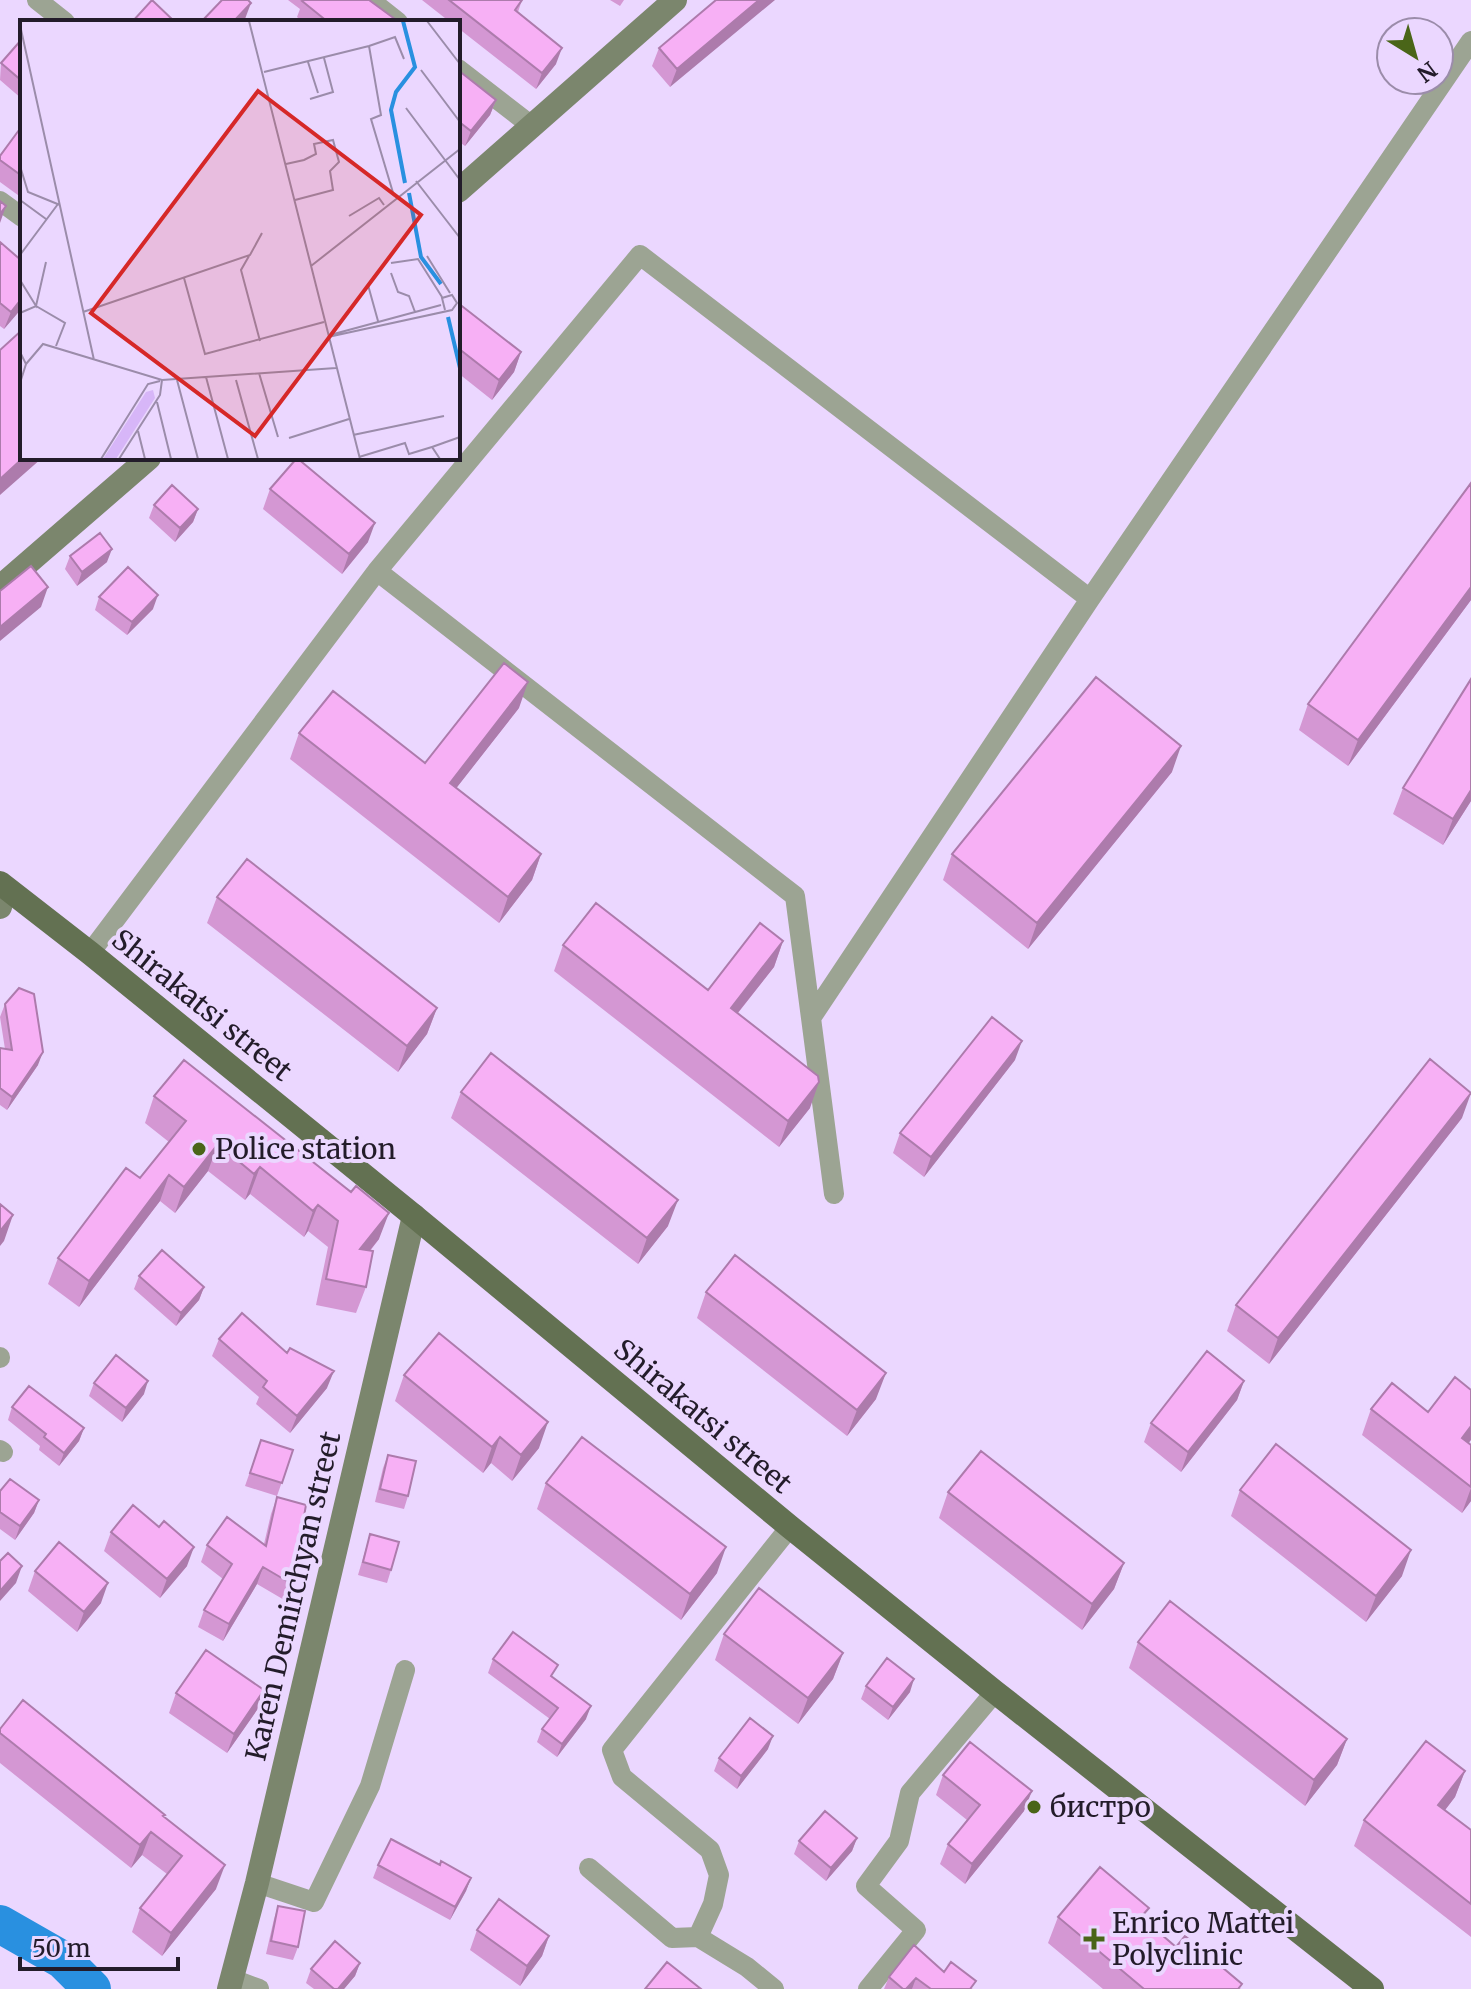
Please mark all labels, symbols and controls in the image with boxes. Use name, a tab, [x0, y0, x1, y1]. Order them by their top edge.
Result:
north arrow	[1375, 16, 1455, 96]
inset map	[20, 20, 460, 460]
text: N	[1411, 56, 1442, 89]
street label: Shirakatsi street	[105, 921, 299, 1089]
place label: Police station	[215, 1131, 396, 1167]
marker: Police station	[190, 1140, 208, 1158]
street label: Shirakatsi street	[607, 1331, 799, 1501]
street label: Karen Demirchyan street	[238, 1428, 348, 1764]
place label: бистро	[1050, 1789, 1151, 1825]
marker: бистро	[1025, 1798, 1043, 1816]
place label: Enrico Mattei Polyclinic	[1112, 1905, 1294, 1973]
scale bar	[20, 1921, 178, 1971]
marker: Enrico Mattei Polyclinic	[1083, 1928, 1105, 1950]
text: 50 m	[32, 1933, 91, 1964]

